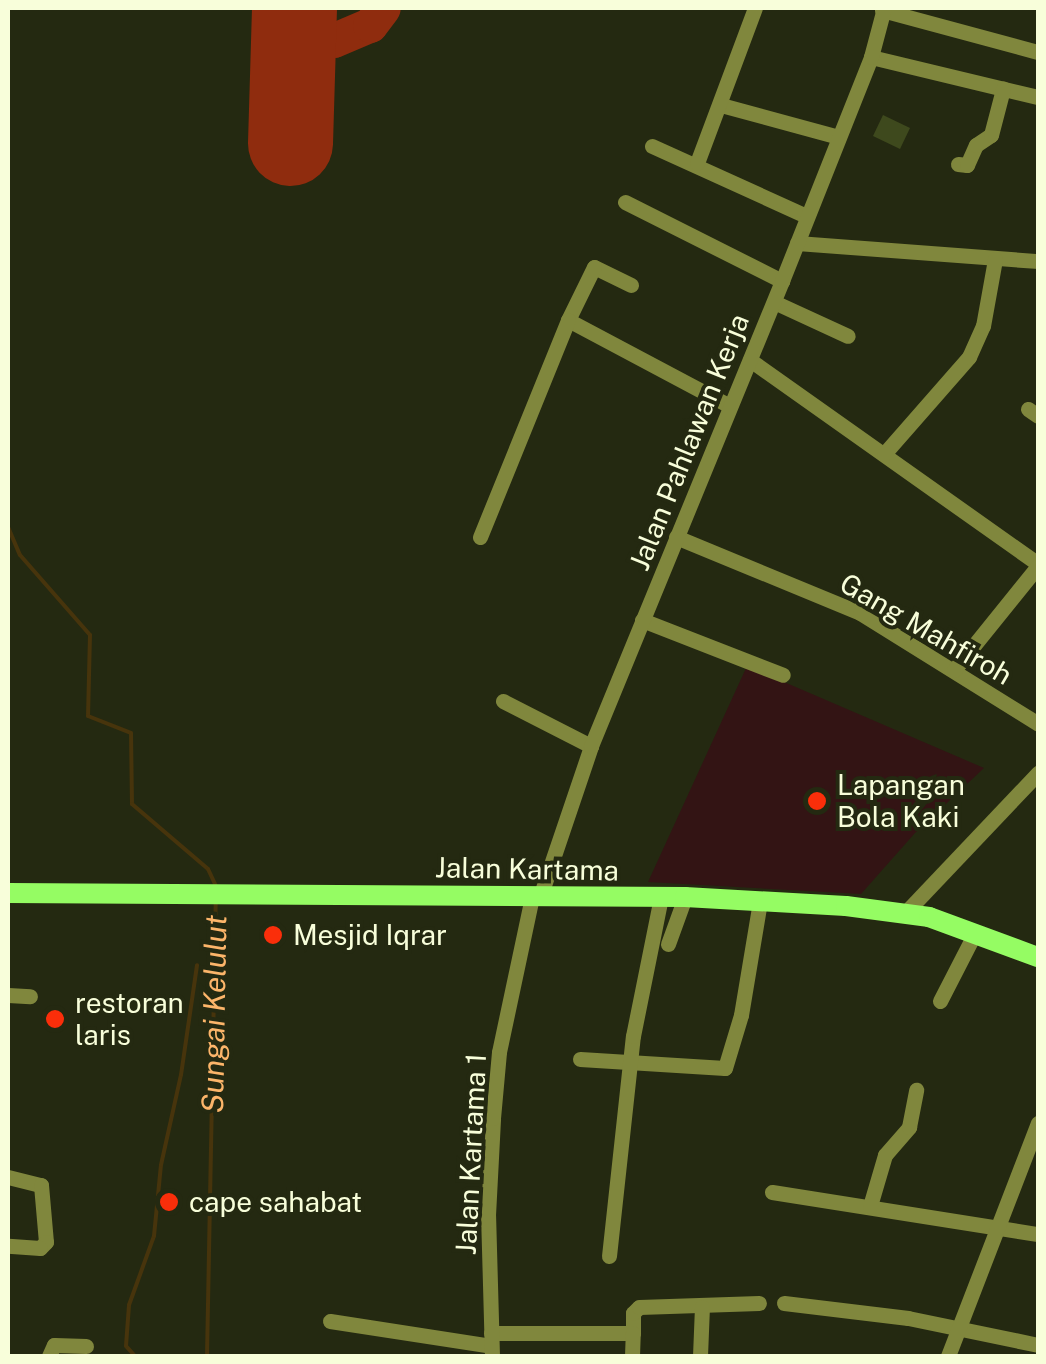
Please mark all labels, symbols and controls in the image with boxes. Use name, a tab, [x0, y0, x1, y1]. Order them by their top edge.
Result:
street label: Jalan Pahlawan Kerja	[622, 309, 756, 575]
street label: Gang Mahfiroh	[834, 566, 1018, 692]
place label: Lapangan Bola Kaki	[837, 768, 965, 834]
marker: Lapangan Bola Kaki	[806, 790, 828, 812]
street label: Jalan Kartama	[435, 851, 619, 887]
water label: Sungai Kelulut	[194, 914, 234, 1114]
place label: Mesjid Iqrar	[293, 918, 447, 952]
marker: Mesjid Iqrar	[262, 924, 284, 946]
place label: restoran laris	[75, 986, 184, 1052]
marker: restoran laris	[44, 1008, 66, 1030]
street label: Jalan Kartama 1	[449, 1052, 493, 1256]
place label: cape sahabat	[189, 1185, 362, 1219]
marker: cape sahabat	[158, 1191, 180, 1213]

